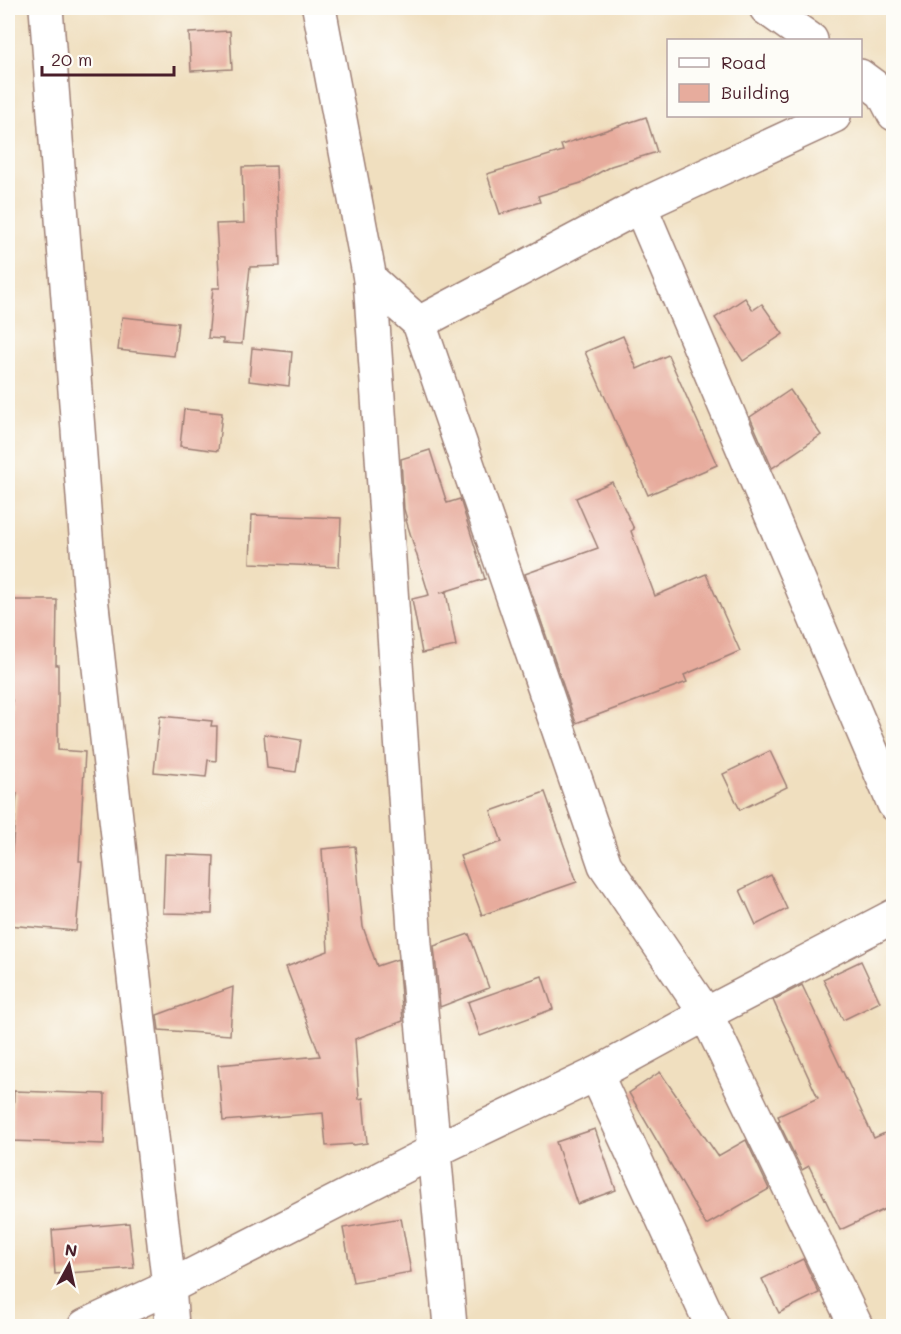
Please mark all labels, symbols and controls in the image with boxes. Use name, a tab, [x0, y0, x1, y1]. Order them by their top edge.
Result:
scale bar	[42, 39, 174, 77]
legend	[667, 39, 862, 117]
text: 20 m	[51, 47, 92, 71]
text: Road	[721, 50, 766, 74]
text: Building	[721, 80, 789, 104]
north arrow	[39, 1235, 99, 1295]
text: N	[64, 1238, 79, 1261]

